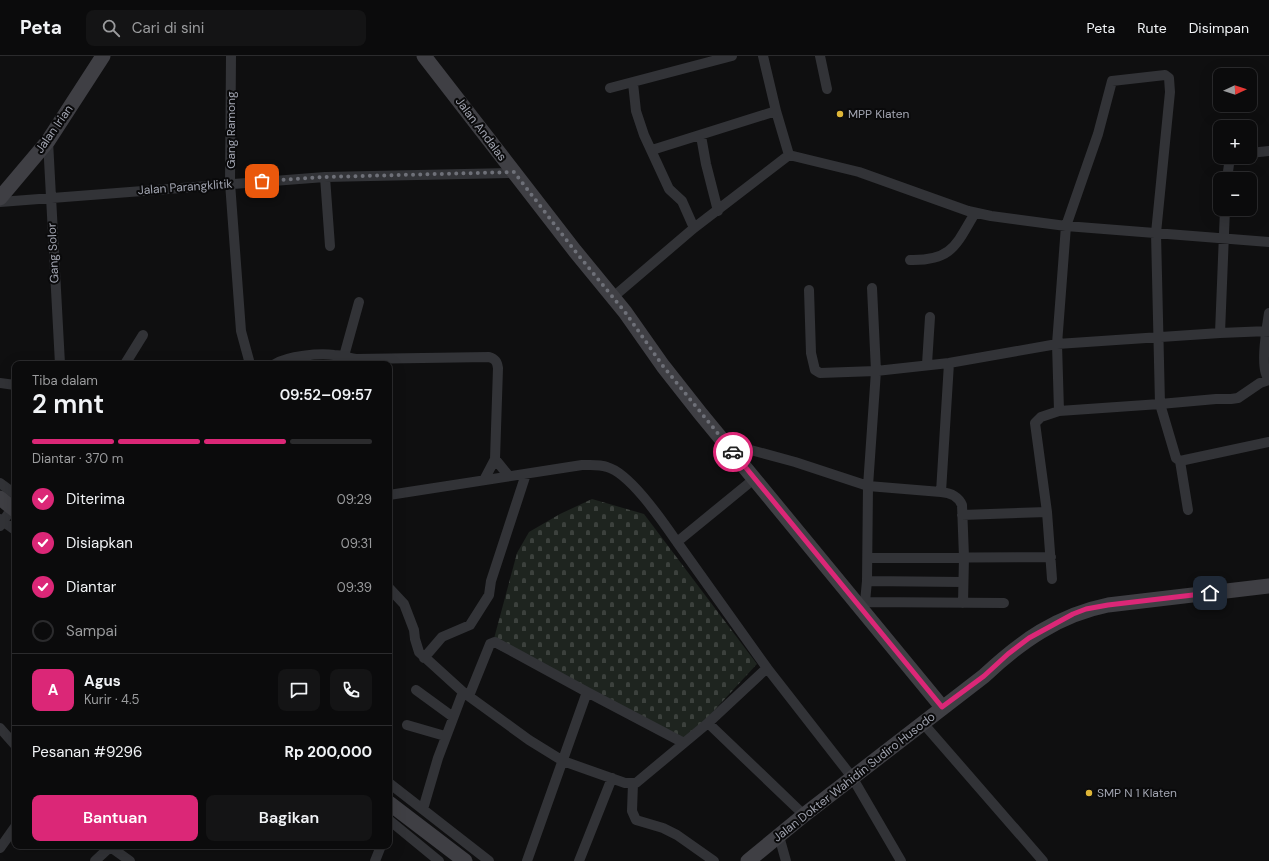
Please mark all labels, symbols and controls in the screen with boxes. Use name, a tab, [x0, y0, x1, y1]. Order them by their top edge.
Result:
search box	[86, 10, 366, 46]
text: Peta	[20, 15, 62, 40]
icon: search	[100, 17, 122, 39]
text: Cari di sini	[132, 18, 204, 38]
text: Peta	[1087, 19, 1115, 37]
text: Rute	[1137, 19, 1167, 37]
text: Disimpan	[1189, 19, 1249, 37]
north arrow	[1213, 68, 1257, 112]
map controls	[1213, 68, 1257, 216]
street label: Gang Ramong	[223, 91, 239, 169]
street label: Jalan Andalas	[452, 94, 510, 164]
street label: Jalan Irian	[32, 102, 76, 156]
place label: MPP Klaten	[848, 106, 910, 122]
marker: MPP Klaten	[835, 109, 845, 119]
button: +	[1213, 120, 1257, 164]
pin	[245, 164, 279, 198]
icon: bag	[251, 170, 273, 192]
button: −	[1213, 172, 1257, 216]
street label: Jalan Parangklitik	[137, 176, 233, 198]
street label: Gang Solor	[43, 222, 63, 284]
text: Tiba dalam	[32, 372, 98, 389]
text: 09:52–09:57	[280, 385, 372, 405]
text: 2 mnt	[32, 387, 104, 421]
courier	[713, 432, 753, 472]
icon: car	[722, 441, 744, 463]
text: Diantar · 370 m	[32, 450, 123, 467]
icon: check	[32, 488, 54, 510]
text: Diterima	[66, 489, 125, 509]
text: 09:29	[337, 491, 372, 508]
icon: check	[32, 532, 54, 554]
text: Disiapkan	[66, 533, 133, 553]
text: 09:31	[341, 535, 372, 552]
icon: check	[32, 576, 54, 598]
pin	[1193, 576, 1227, 610]
text: Diantar	[66, 577, 116, 597]
text: 09:39	[337, 579, 372, 596]
icon: home	[1199, 582, 1221, 604]
text: Sampai	[66, 621, 117, 641]
button: chat	[278, 669, 320, 711]
button: phone	[330, 669, 372, 711]
text: Agus	[84, 671, 121, 691]
text: A	[48, 680, 58, 700]
text: Kurir · 4.5	[84, 691, 139, 708]
street label: Jalan Dokter Wahidin Sudiro Husodo	[770, 709, 938, 845]
text: Pesanan #9296	[32, 742, 142, 762]
text: Rp 200,000	[285, 742, 372, 762]
place label: SMP N 1 Klaten	[1097, 785, 1177, 801]
marker: SMP N 1 Klaten	[1084, 788, 1094, 798]
button: Bantuan	[32, 795, 198, 841]
button: Bagikan	[206, 795, 372, 841]

